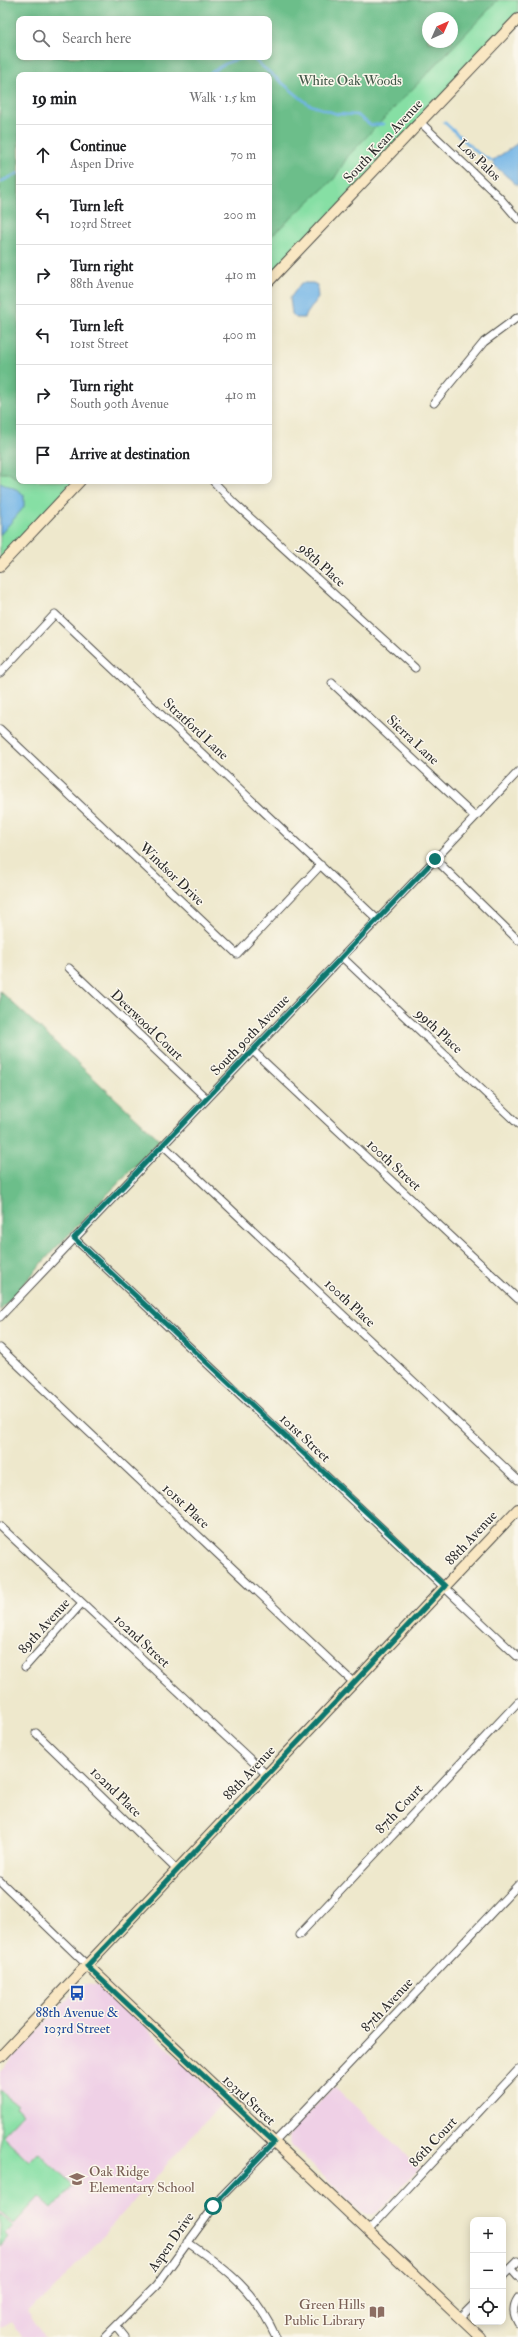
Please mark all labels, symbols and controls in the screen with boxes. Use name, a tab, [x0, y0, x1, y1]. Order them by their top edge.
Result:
north arrow	[422, 12, 458, 48]
search box	[16, 16, 272, 60]
icon: search	[30, 27, 52, 49]
text: Search here	[62, 29, 131, 48]
park label: White Oak Woods	[297, 72, 402, 89]
text: 19 min	[32, 88, 77, 109]
text: Walk · 1.5 km	[189, 90, 256, 106]
street label: South Kean Avenue	[340, 95, 426, 186]
street label: Los Palos	[454, 136, 504, 185]
text: Continue	[70, 137, 126, 156]
icon: ahead	[32, 144, 54, 166]
text: 70 m	[231, 147, 256, 163]
text: Aspen Drive	[70, 156, 134, 172]
text: Turn left	[70, 197, 124, 216]
icon: left	[32, 204, 54, 226]
text: 200 m	[223, 207, 256, 223]
text: 103rd Street	[70, 216, 131, 232]
text: Turn right	[70, 257, 133, 276]
icon: right	[32, 264, 54, 286]
text: 410 m	[225, 267, 256, 283]
text: 88th Avenue	[70, 276, 134, 292]
text: Turn left	[70, 317, 124, 336]
icon: left	[32, 324, 54, 346]
text: 400 m	[223, 327, 256, 343]
text: 101st Street	[70, 336, 129, 352]
text: Turn right	[70, 377, 133, 396]
icon: right	[32, 384, 54, 406]
text: 410 m	[225, 387, 256, 403]
text: South 90th Avenue	[70, 396, 169, 412]
icon: arrive	[32, 444, 54, 466]
text: Arrive at destination	[70, 445, 190, 464]
street label: 98th Place	[294, 539, 349, 591]
street label: Stratford Lane	[160, 694, 232, 764]
street label: Sierra Lane	[383, 711, 443, 769]
street label: Windsor Drive	[135, 838, 208, 909]
route end	[426, 850, 444, 868]
street label: Deerwood Court	[107, 986, 187, 1064]
street label: South 90th Avenue	[207, 991, 293, 1079]
street label: 99th Place	[411, 1004, 466, 1057]
street label: 100th Street	[363, 1136, 425, 1195]
street label: 100th Place	[321, 1275, 379, 1331]
street label: 101st Street	[276, 1410, 334, 1466]
street label: 101st Place	[159, 1480, 213, 1532]
street label: 88th Avenue	[441, 1507, 501, 1569]
street label: 89th Avenue	[15, 1595, 74, 1657]
street label: 102nd Street	[111, 1611, 174, 1671]
street label: 88th Avenue	[219, 1742, 279, 1804]
street label: 102nd Place	[87, 1763, 145, 1821]
street label: 87th Court	[372, 1780, 427, 1837]
street label: 87th Avenue	[357, 1974, 417, 2036]
bus stop icon: 88th Avenue & 103rd Street	[68, 1984, 86, 2002]
place label: 88th Avenue & 103rd Street	[35, 2004, 119, 2037]
street label: 103rd Street	[219, 2071, 279, 2129]
street label: 86th Court	[405, 2113, 461, 2171]
place label: Oak Ridge Elementary School	[89, 2163, 195, 2197]
school or university icon: Oak Ridge Elementary School	[68, 2170, 86, 2188]
route start	[204, 2197, 222, 2215]
street label: Aspen Drive	[144, 2209, 199, 2276]
map controls	[470, 2217, 506, 2325]
button: +	[470, 2217, 506, 2253]
button: −	[470, 2253, 506, 2289]
button: locate	[470, 2289, 506, 2325]
place label: Green Hills Public Library	[284, 2296, 366, 2330]
library icon: Green Hills Public Library	[368, 2303, 386, 2321]

